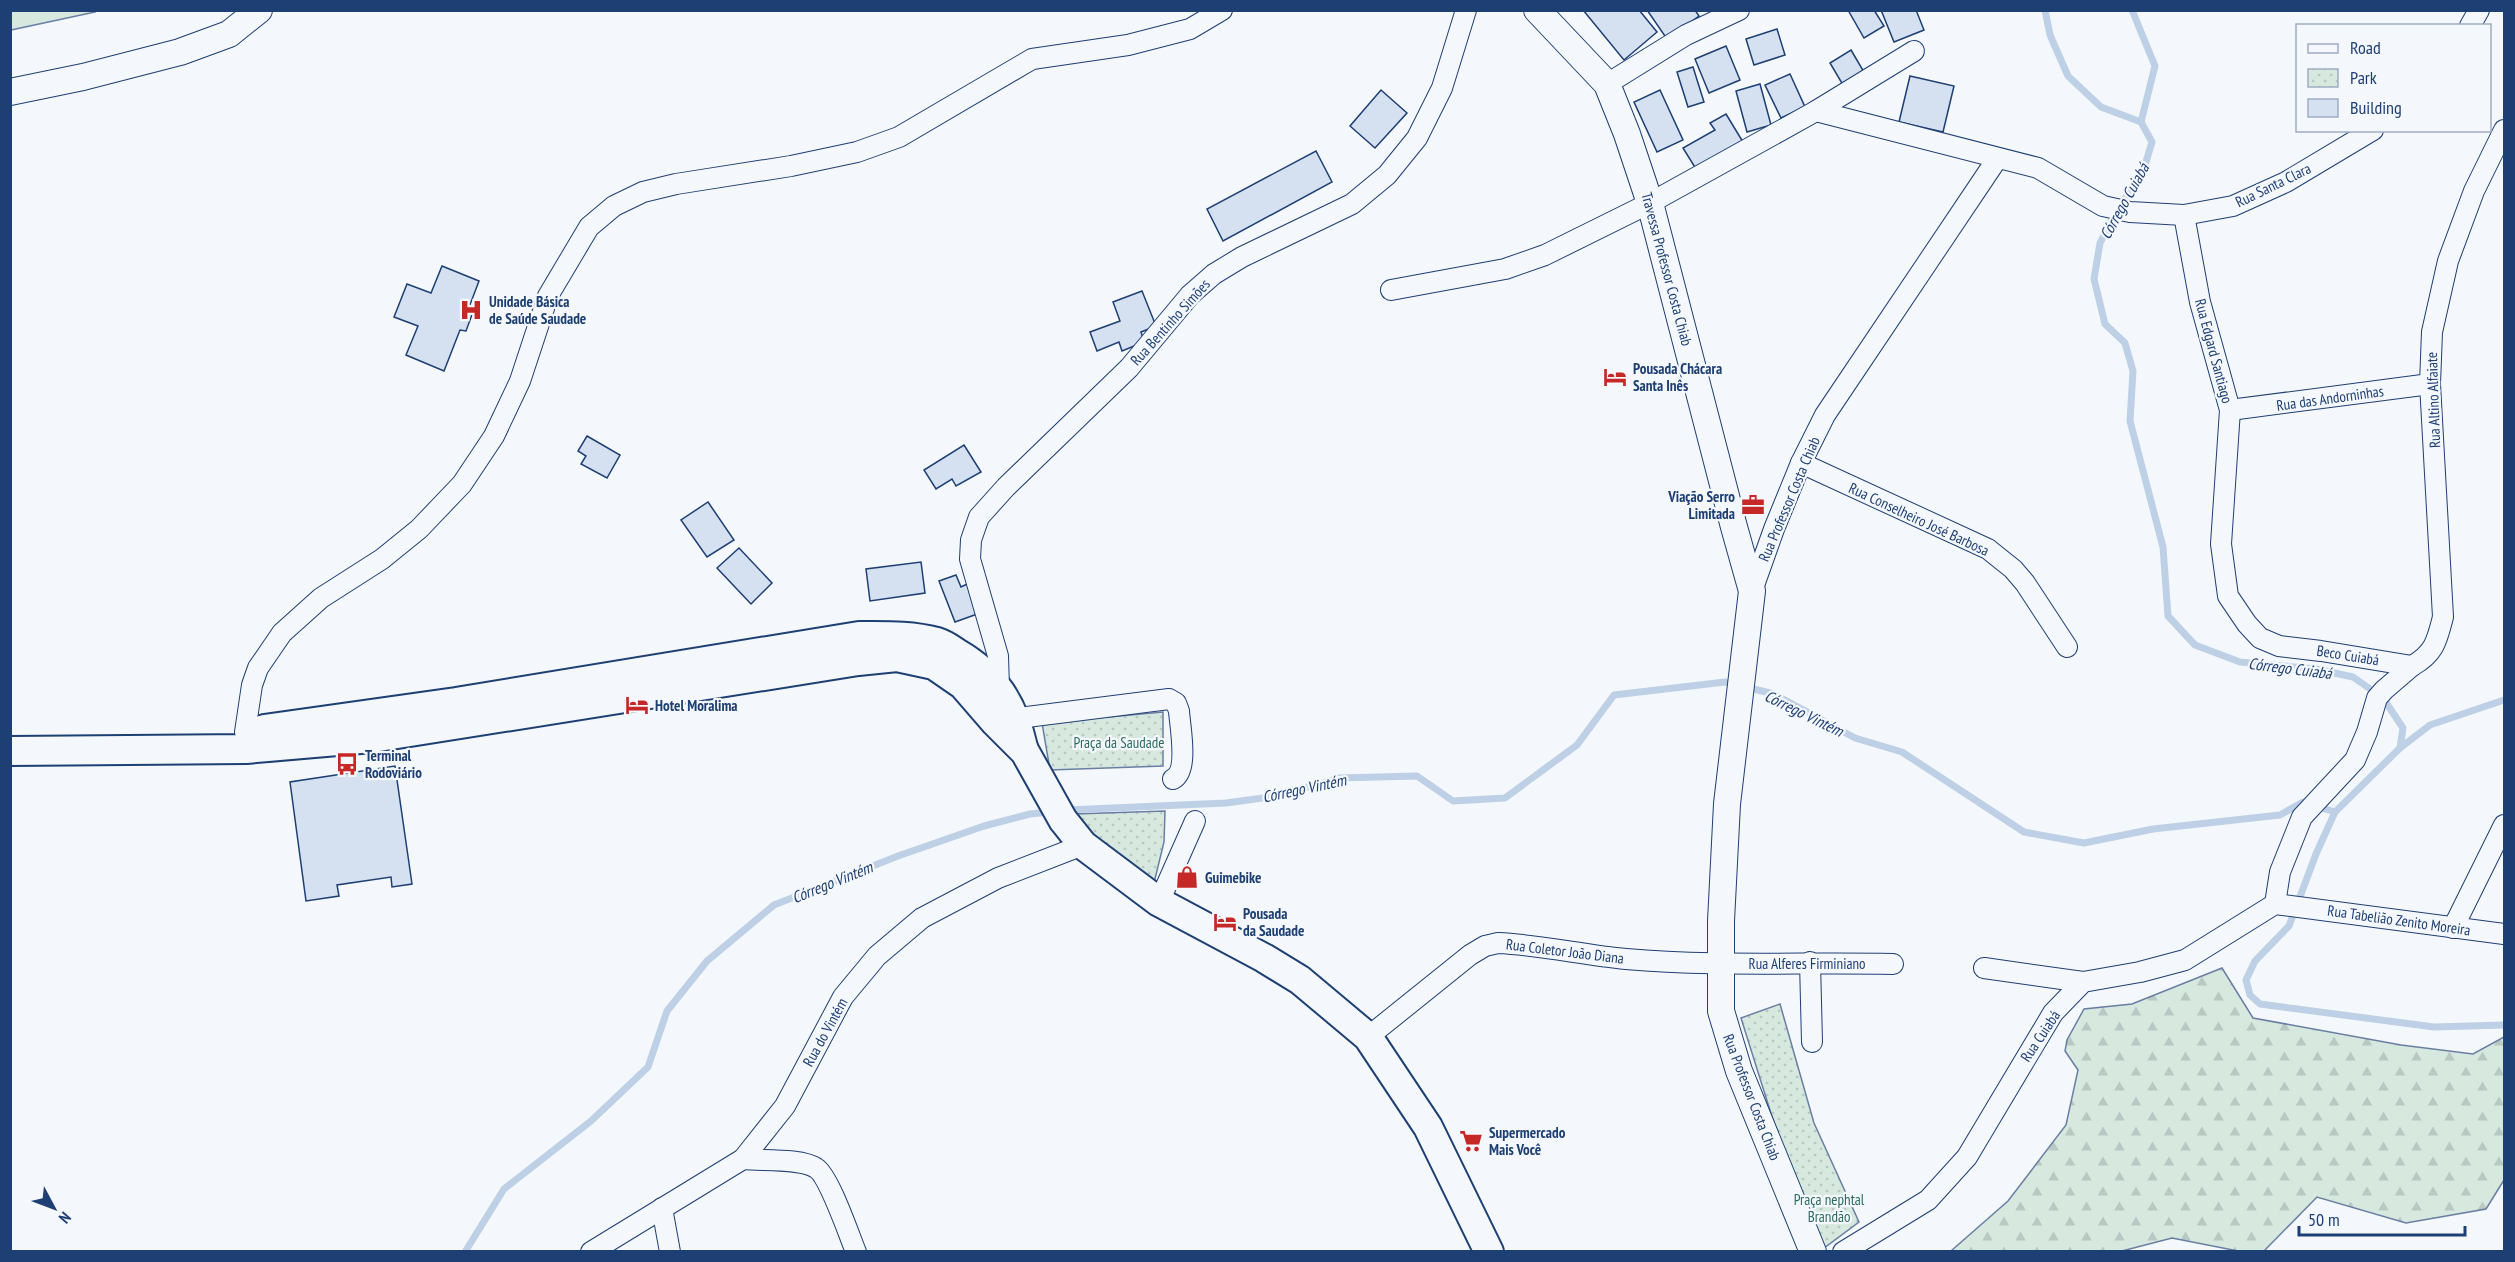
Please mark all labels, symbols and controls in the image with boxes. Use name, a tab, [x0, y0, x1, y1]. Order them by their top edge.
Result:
legend	[2296, 24, 2491, 132]
text: Road	[2350, 36, 2381, 59]
text: Park	[2350, 66, 2377, 89]
text: Building	[2350, 96, 2402, 119]
water label: Córrego Cuiabá	[2095, 158, 2154, 242]
street label: Rua Santa Clara	[2232, 159, 2314, 211]
street label: Travessa Professor Costa Chiab	[1637, 190, 1697, 348]
street label: Rua Bentinho Simões	[1126, 275, 1214, 369]
place label: Unidade Básica de Saúde Saudade	[489, 292, 586, 328]
hospital icon: Unidade Básica de Saúde Saudade	[458, 297, 484, 323]
street label: Rua Edgard Santiago	[2191, 297, 2237, 405]
street label: Rua Altino Alfaiate	[2422, 352, 2444, 448]
place label: Pousada Chácara Santa Inês	[1633, 359, 1722, 395]
hotel icon: Pousada Chácara Santa Inês	[1602, 364, 1628, 390]
street label: Rua das Andorninhas	[2275, 381, 2385, 415]
street label: Rua Professor Costa Chiab	[1754, 434, 1824, 564]
street label: Rua Conselheiro José Barbosa	[1846, 478, 1992, 560]
place label: Viação Serro Limitada	[1667, 487, 1735, 523]
office icon: Viação Serro Limitada	[1740, 492, 1766, 518]
street label: Beco Cuiabá	[2315, 641, 2381, 669]
water label: Córrego Cuiabá	[2247, 653, 2334, 683]
water label: Córrego Vintém	[1761, 685, 1848, 741]
hotel icon: Hotel Moralima	[624, 692, 650, 718]
place label: Hotel Moralima	[655, 696, 738, 715]
park label: Praça da Saudade	[1074, 733, 1164, 752]
place label: Terminal Rodoviário	[365, 746, 422, 782]
bus stop icon: Terminal Rodoviário	[334, 751, 360, 777]
water label: Córrego Vintém	[1260, 769, 1349, 807]
water label: Córrego Vintém	[789, 856, 877, 907]
shop icon: Guimebike	[1174, 864, 1200, 890]
place label: Guimebike	[1205, 868, 1261, 887]
street label: Rua Tabelião Zenito Moreira	[2326, 901, 2472, 939]
place label: Pousada da Saudade	[1243, 904, 1304, 940]
hotel icon: Pousada da Saudade	[1212, 909, 1238, 935]
street label: Rua Coletor João Diana	[1505, 934, 1625, 968]
street label: Rua Alferes Firminiano	[1748, 954, 1866, 973]
street label: Rua do Vintém	[798, 994, 852, 1070]
street label: Rua Cuiabá	[2016, 1007, 2064, 1065]
street label: Rua Professor Costa Chiab	[1719, 1031, 1785, 1163]
place label: Supermercado Mais Você	[1489, 1123, 1566, 1159]
supermarket icon: Supermercado Mais Você	[1458, 1128, 1484, 1154]
north arrow	[24, 1178, 84, 1238]
park label: Praça nephtal Brandão	[1794, 1190, 1865, 1226]
scale bar	[2299, 1199, 2466, 1237]
text: N	[55, 1208, 76, 1228]
text: 50 m	[2308, 1208, 2340, 1231]

